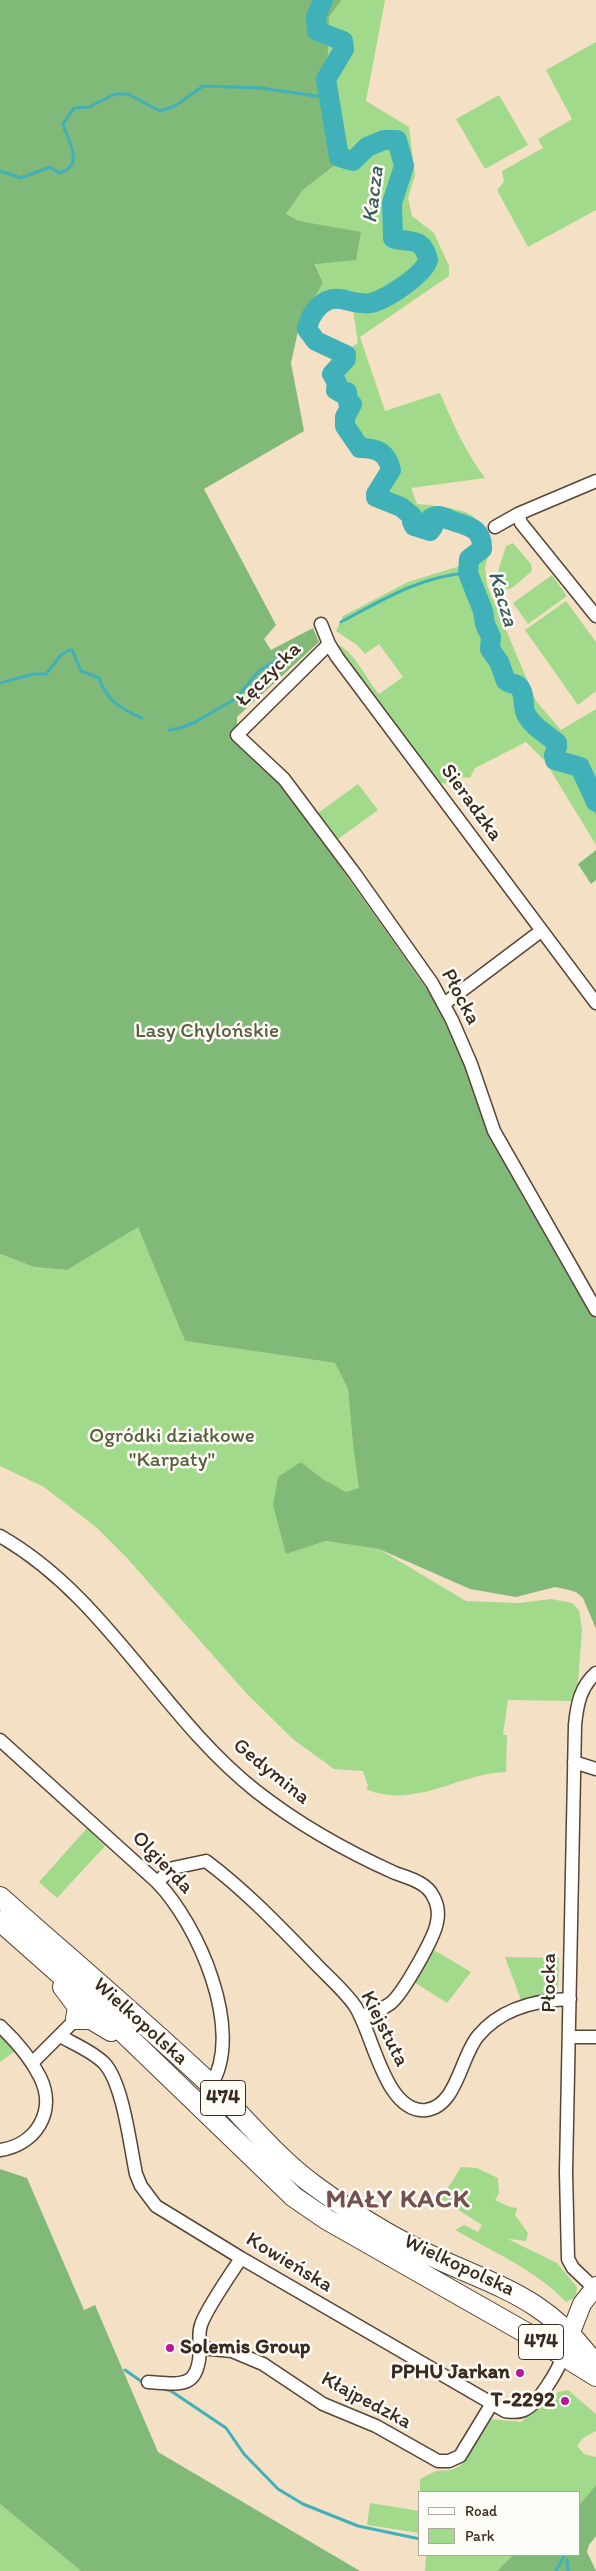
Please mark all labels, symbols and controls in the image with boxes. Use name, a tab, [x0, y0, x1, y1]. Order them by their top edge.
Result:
water label: Kacza	[357, 165, 391, 225]
water label: Kacza	[481, 568, 523, 630]
street label: Łęczycka	[231, 637, 307, 713]
street label: Sieradzka	[435, 760, 507, 846]
street label: Płocka	[435, 965, 485, 1029]
park label: Lasy Chylońskie	[135, 1019, 279, 1045]
park label: Ogródki działkowe "Karpaty"	[89, 1424, 255, 1474]
street label: Gedymina	[227, 1733, 315, 1811]
street label: Olgierda	[126, 1826, 198, 1900]
street label: Płocka	[537, 1953, 563, 2013]
street label: Wielkopolska	[87, 1973, 193, 2071]
street label: Kiejstuta	[354, 1987, 414, 2071]
road number: 474	[200, 2080, 246, 2116]
district label: MAŁY KACK	[323, 2184, 473, 2216]
street label: Kowieńska	[241, 2227, 337, 2299]
street label: Wielkopolska	[400, 2229, 518, 2303]
road number: 474	[518, 2324, 564, 2360]
place label: Solemis Group	[180, 2335, 310, 2361]
marker: Solemis Group	[164, 2342, 176, 2354]
place label: PPHU Jarkan	[391, 2360, 510, 2386]
street label: Kłajpedzka	[317, 2367, 415, 2435]
marker: PPHU Jarkan	[514, 2367, 526, 2379]
place label: T-2292	[491, 2388, 555, 2414]
marker: T-2292	[559, 2395, 571, 2407]
legend	[418, 2491, 581, 2556]
text: Road	[465, 2502, 497, 2520]
text: Park	[465, 2527, 495, 2545]

